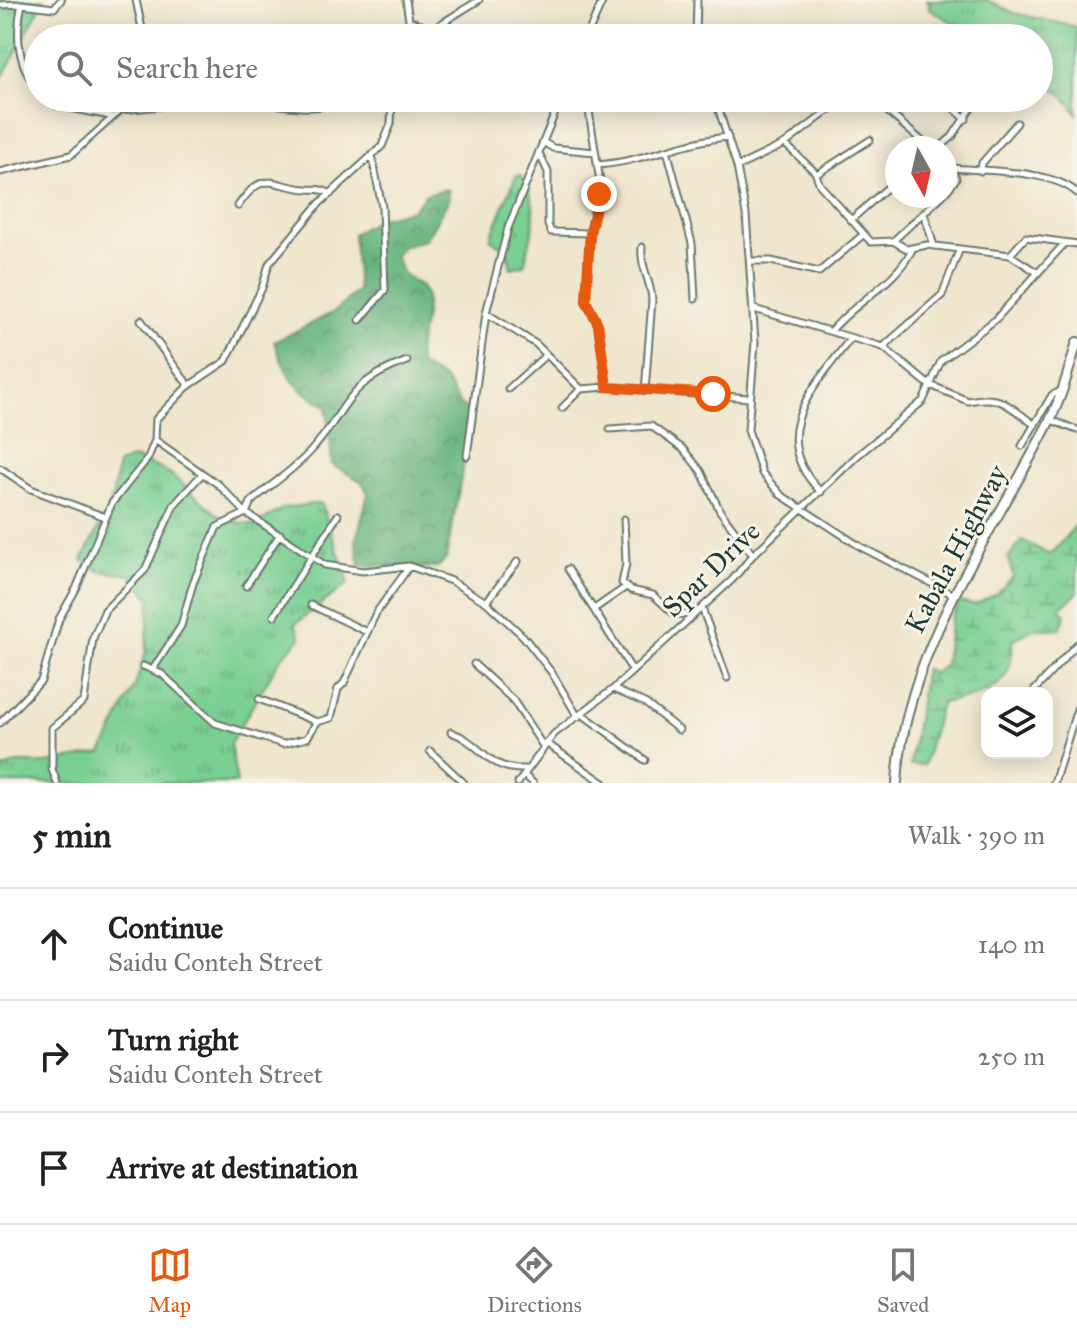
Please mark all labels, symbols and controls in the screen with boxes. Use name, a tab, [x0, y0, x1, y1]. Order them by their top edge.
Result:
search box	[24, 24, 1053, 112]
icon: search	[52, 46, 96, 90]
text: Search here	[116, 50, 258, 86]
north arrow	[885, 136, 957, 208]
route end	[581, 176, 617, 212]
route start	[695, 376, 731, 412]
street label: Kabala Highway	[897, 458, 1015, 639]
street label: Spar Drive	[655, 514, 767, 624]
map controls	[981, 687, 1053, 759]
button: layers	[981, 687, 1053, 759]
text: 5 min	[32, 815, 111, 856]
text: Walk · 390 m	[908, 819, 1045, 851]
text: Continue	[108, 910, 223, 946]
icon: ahead	[32, 922, 76, 966]
text: 140 m	[978, 928, 1045, 960]
text: Saidu Conteh Street	[108, 946, 323, 978]
text: Turn right	[108, 1022, 239, 1058]
icon: right	[32, 1034, 76, 1078]
text: 250 m	[978, 1040, 1045, 1072]
text: Saidu Conteh Street	[108, 1058, 323, 1090]
icon: arrive	[32, 1146, 76, 1190]
text: Arrive at destination	[108, 1150, 358, 1186]
tab: Map	[148, 1243, 192, 1318]
tab: Directions	[487, 1243, 582, 1318]
tab: Saved	[877, 1243, 929, 1318]

